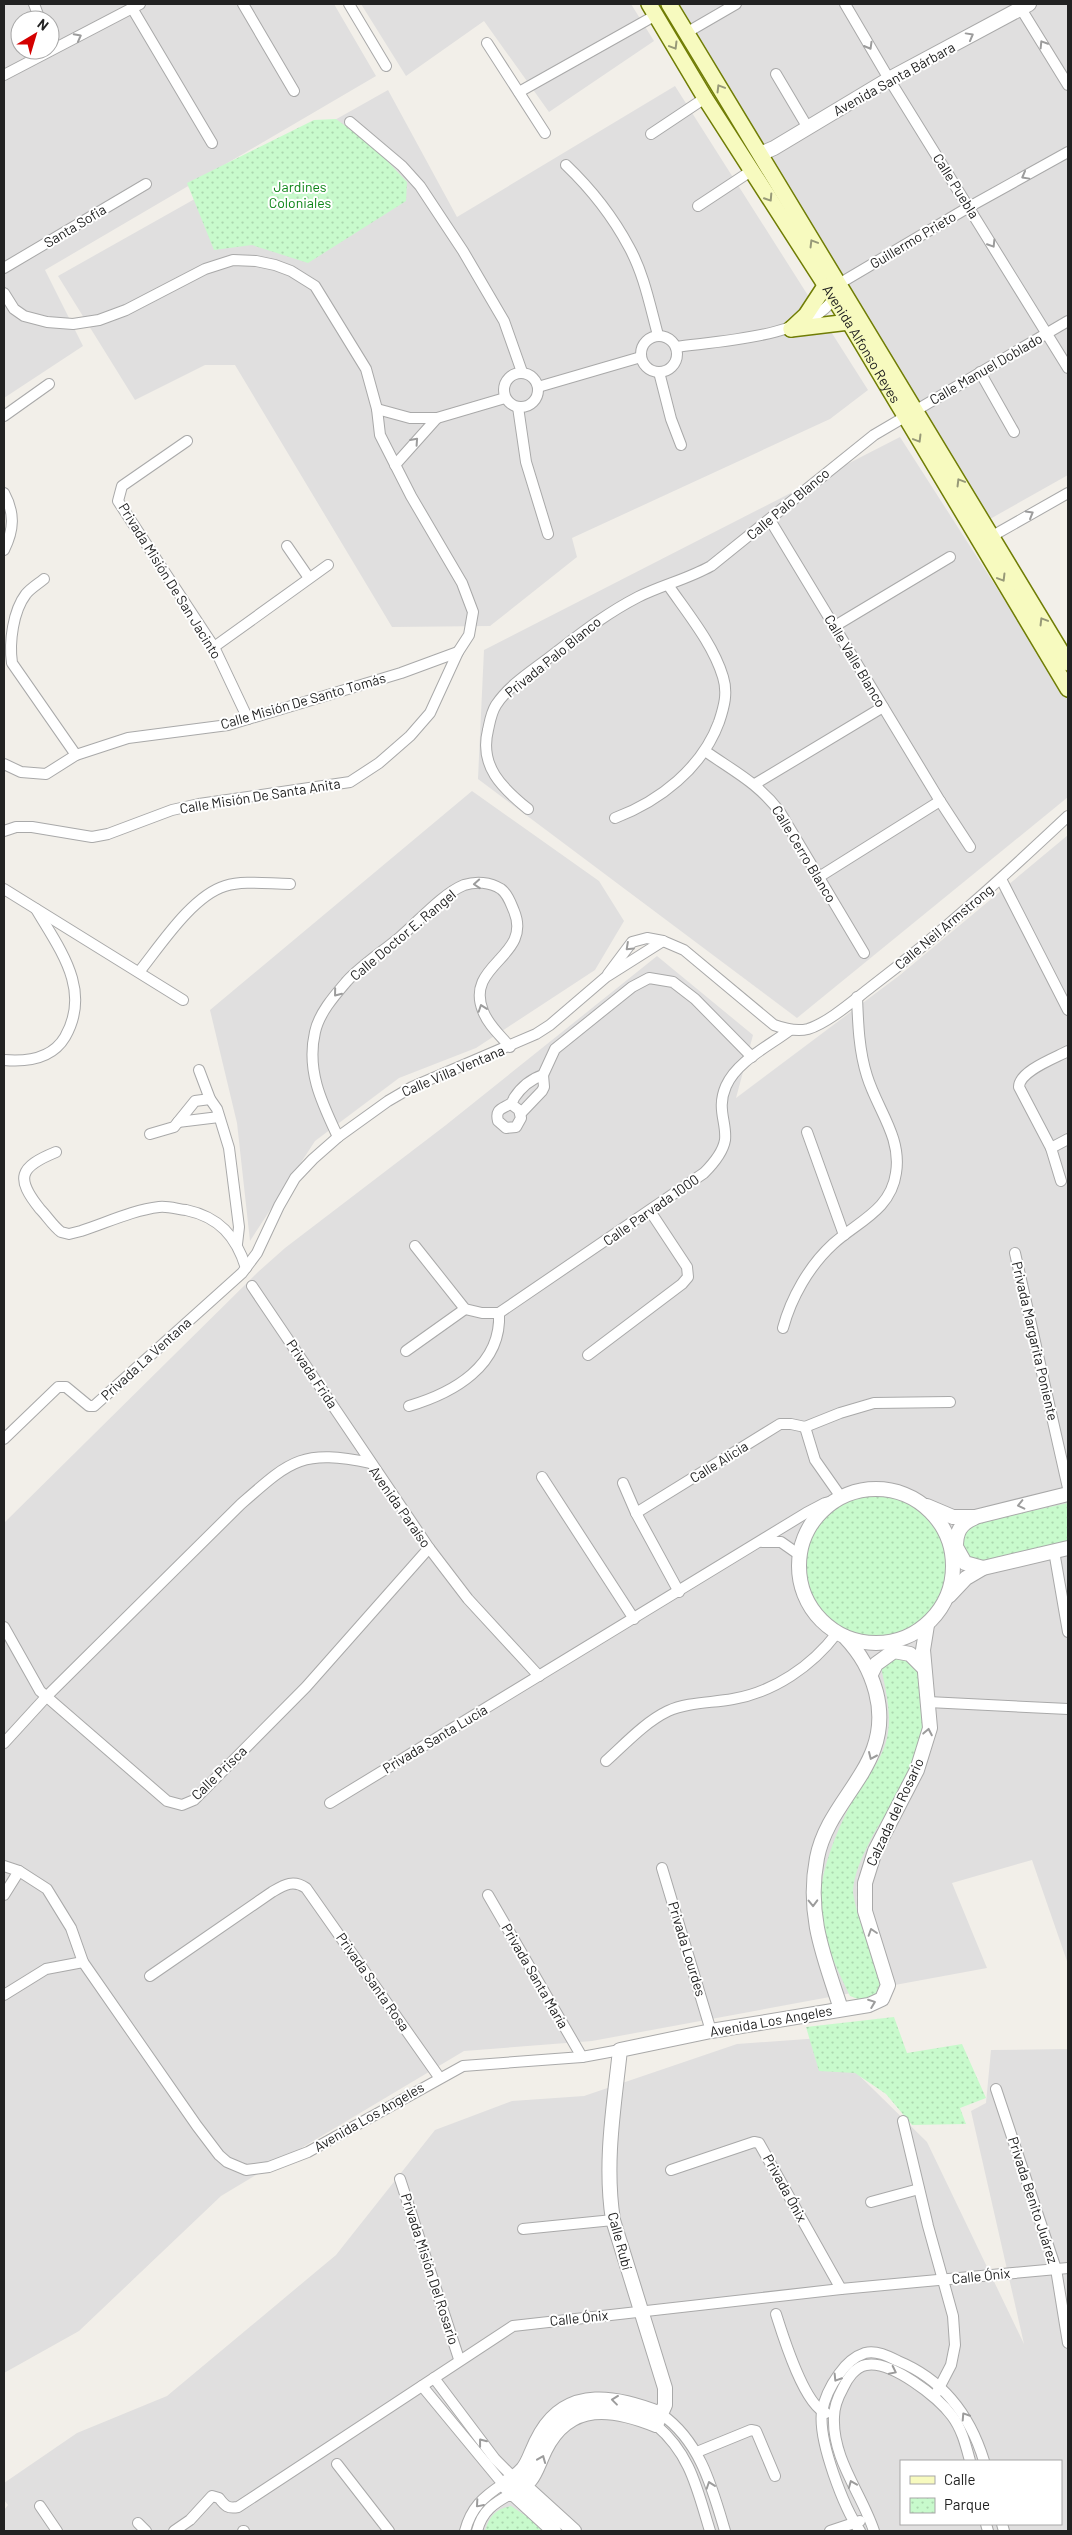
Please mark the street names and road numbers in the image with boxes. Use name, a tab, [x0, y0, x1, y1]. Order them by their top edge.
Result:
street label: Avenida Santa Bárbara	[830, 38, 958, 119]
street label: Calle Puebla	[930, 150, 983, 221]
street label: Santa Sofia	[41, 200, 109, 251]
street label: Guillermo Prieto	[867, 207, 959, 272]
street label: Avenida Alfonso Reyes	[819, 282, 904, 406]
street label: Calle Manuel Doblado	[926, 329, 1045, 408]
street label: Calle Palo Blanco	[743, 464, 833, 543]
street label: Privada Misión De San Jacinto	[115, 500, 225, 662]
street label: Calle Valle Blanco	[821, 611, 890, 710]
street label: Privada Palo Blanco	[501, 613, 604, 701]
street label: Calle Misión De Santo Tomás	[218, 669, 388, 732]
street label: Calle Misión De Santa Anita	[178, 774, 342, 817]
street label: Calle Cerro Blanco	[769, 802, 840, 905]
street label: Calle Neil Armstrong	[891, 880, 996, 973]
street label: Calle Doctor E. Rangel	[346, 885, 459, 984]
street label: Calle Villa Ventana	[399, 1041, 507, 1100]
street label: Calle Parvada 1000	[600, 1170, 702, 1249]
street label: Privada Margarita Poniente	[1009, 1260, 1062, 1422]
street label: Privada La Ventana	[97, 1314, 194, 1404]
street label: Privada Frida	[283, 1336, 342, 1411]
street label: Calle Alicia	[686, 1437, 751, 1486]
street label: Avenida Paraíso	[366, 1463, 435, 1551]
street label: Privada Santa Lucía	[379, 1701, 490, 1776]
street label: Calle Prisca	[187, 1742, 250, 1803]
street label: Calzada del Rosario	[862, 1755, 927, 1869]
street label: Privada Lourdes	[665, 1899, 710, 1998]
street label: Privada Santa María	[498, 1920, 572, 2031]
street label: Privada Santa Rosa	[333, 1929, 414, 2034]
street label: Avenida Los Angeles	[708, 2001, 834, 2040]
street label: Avenida Los Angeles	[311, 2078, 427, 2155]
street label: Privada Benito Juárez	[1005, 2134, 1062, 2265]
street label: Privada Ónix	[760, 2151, 811, 2225]
street label: Privada Misión Del Rosario	[398, 2191, 463, 2347]
street label: Calle Rubí	[605, 2210, 636, 2272]
street label: Calle Ónix	[951, 2264, 1011, 2287]
street label: Calle Ónix	[549, 2306, 609, 2329]

